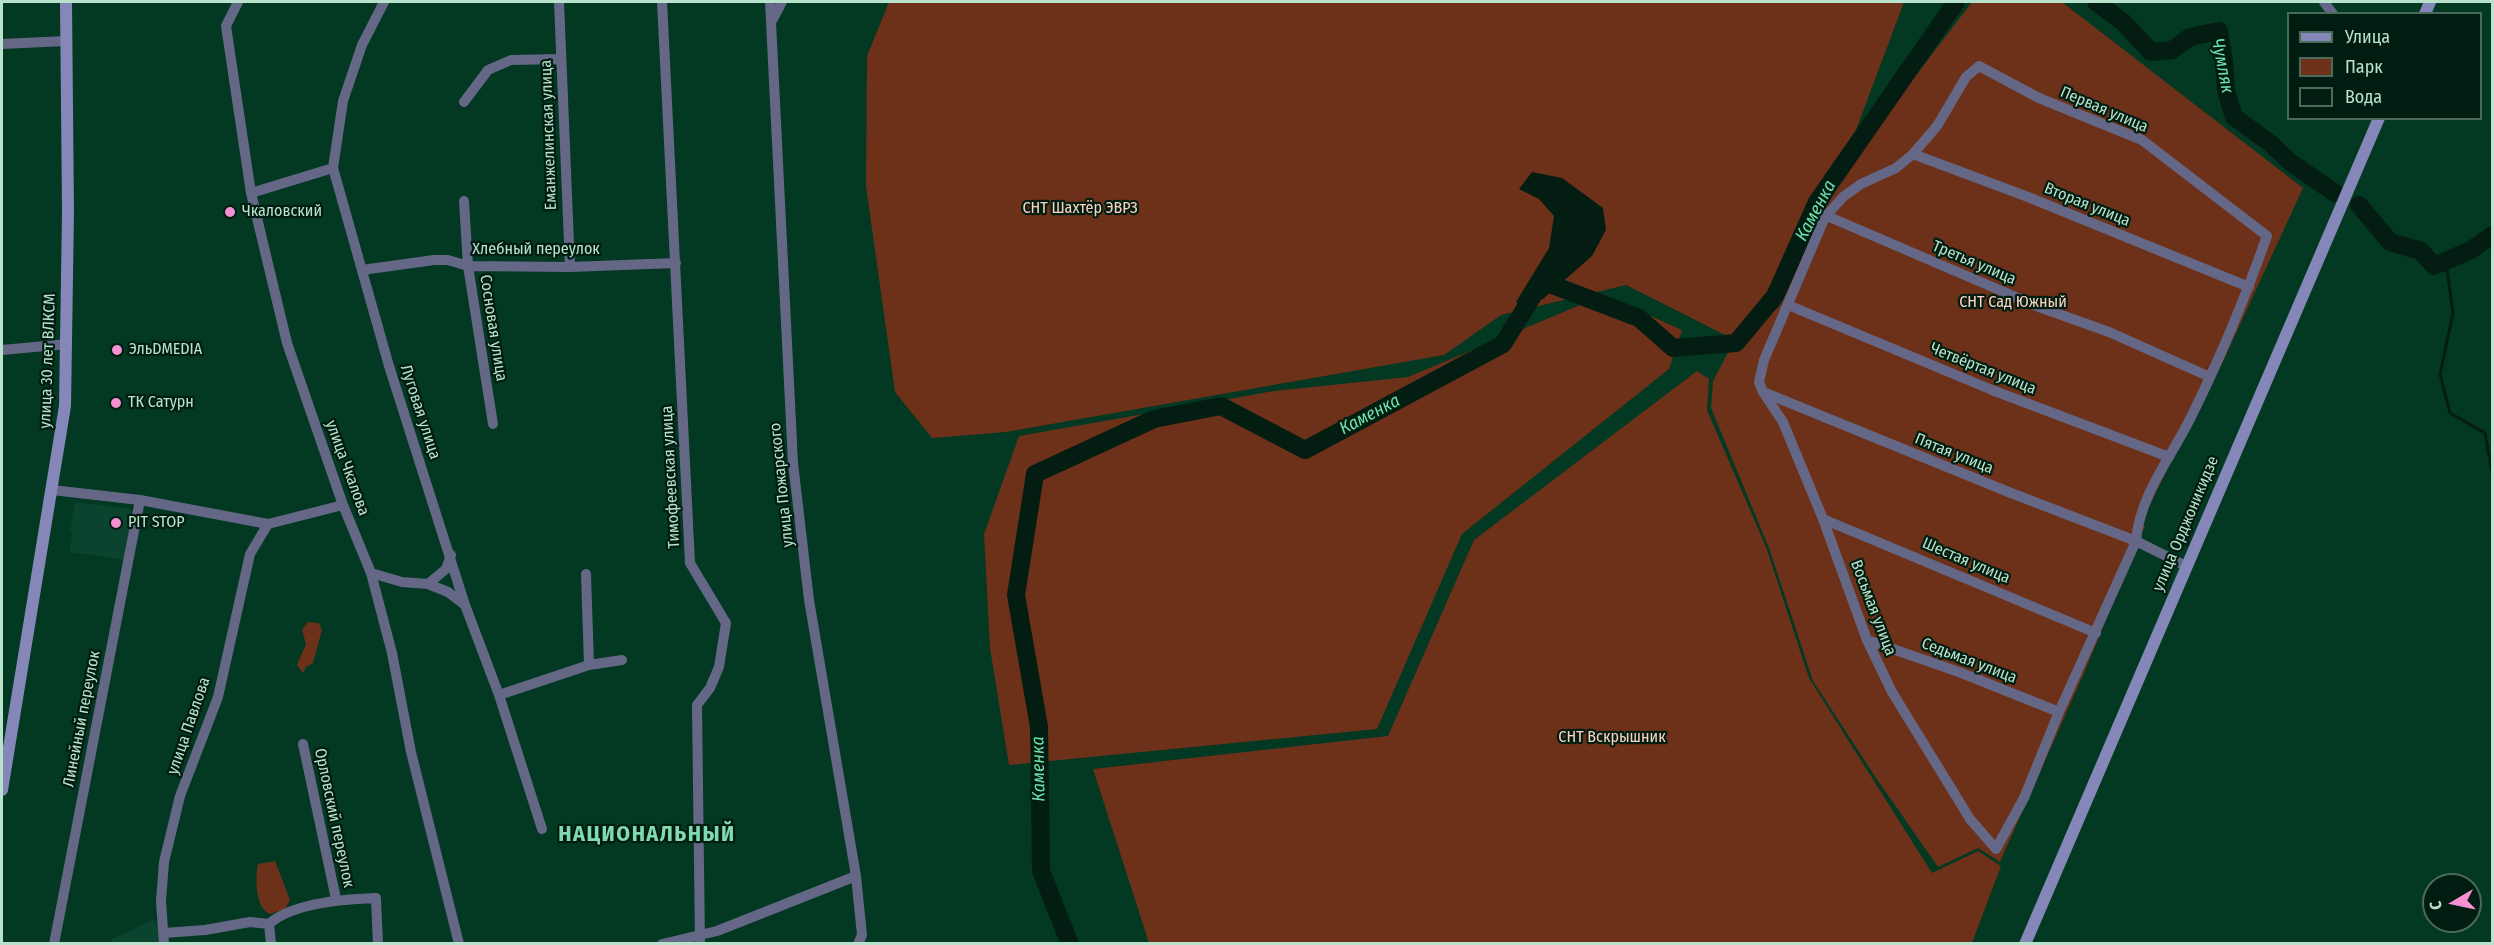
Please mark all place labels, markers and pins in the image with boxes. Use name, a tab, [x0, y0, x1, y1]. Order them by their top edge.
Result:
place label: Чкаловский	[242, 202, 322, 222]
marker: Чкаловский	[223, 205, 237, 219]
place label: ЭльDMEDIA	[129, 340, 202, 360]
marker: ЭльDMEDIA	[110, 343, 124, 357]
place label: ТК Сатурн	[128, 393, 194, 413]
marker: ТК Сатурн	[109, 396, 123, 410]
place label: PIT STOP	[128, 513, 185, 533]
marker: PIT STOP	[109, 516, 123, 530]

